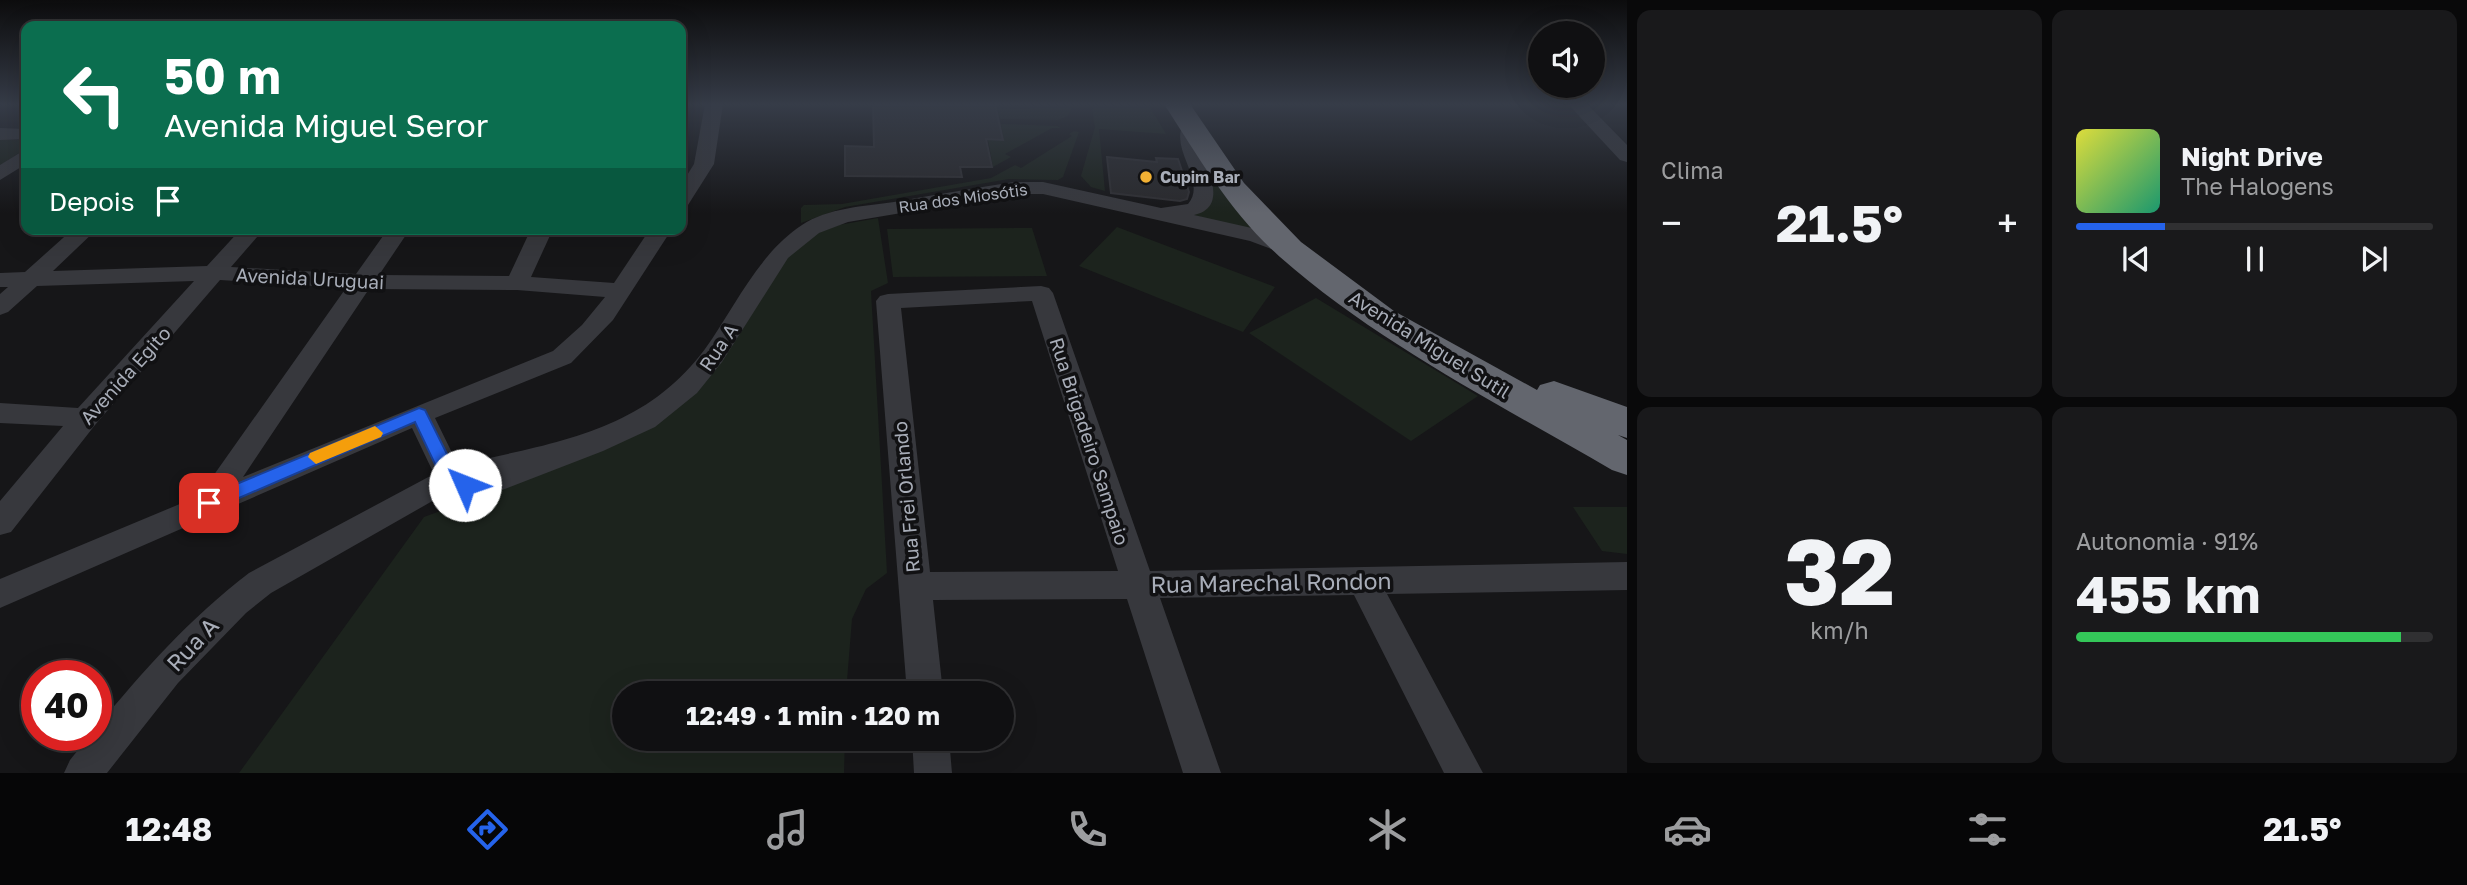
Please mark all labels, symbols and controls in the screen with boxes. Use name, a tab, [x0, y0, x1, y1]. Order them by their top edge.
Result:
map controls	[1528, 21, 1605, 98]
button: sound	[1528, 21, 1605, 98]
text: 50 m	[164, 46, 281, 105]
icon: left	[49, 49, 140, 140]
text: Avenida Miguel Seror	[164, 106, 488, 144]
text: Night Drive	[2181, 141, 2323, 172]
text: Clima	[1661, 156, 1724, 184]
place label: Cupim Bar	[1160, 167, 1240, 187]
marker: Cupim Bar	[1138, 169, 1154, 185]
text: The Halogens	[2181, 172, 2334, 200]
street label: Rua dos Miosótis	[897, 179, 1029, 217]
icon: arrive	[149, 182, 187, 220]
text: Depois	[49, 186, 135, 217]
text: 21.5°	[1776, 191, 1903, 253]
text: −	[1661, 200, 1682, 245]
text: +	[1997, 200, 2018, 245]
icon: previous	[2117, 240, 2155, 278]
icon: pause	[2236, 240, 2274, 278]
icon: next	[2355, 240, 2393, 278]
street label: Avenida Uruguai	[235, 263, 385, 293]
street label: Avenida Miguel Sutil	[1345, 285, 1515, 403]
street label: Rua A	[694, 319, 742, 375]
street label: Avenida Egito	[75, 321, 175, 429]
street label: Rua Brigadeiro Sampaio	[1046, 334, 1134, 548]
street label: Rua Frei Orlando	[888, 420, 924, 574]
position arrow	[428, 448, 502, 522]
pin	[179, 473, 239, 533]
icon: arrive	[190, 484, 228, 522]
text: 32	[1784, 516, 1895, 625]
text: Autonomia · 91%	[2076, 527, 2258, 555]
text: 455 km	[2076, 562, 2261, 624]
street label: Rua Marechal Rondon	[1150, 566, 1392, 598]
street label: Rua A	[160, 611, 224, 677]
text: km/h	[1810, 616, 1869, 644]
speed limit sign: 40	[21, 660, 112, 751]
text: 12:49 · 1 min · 120 m	[686, 700, 940, 731]
icon: directions	[463, 805, 512, 854]
icon: music	[763, 805, 812, 854]
icon: phone	[1063, 805, 1112, 854]
icon: climate	[1363, 805, 1412, 854]
icon: car	[1663, 805, 1712, 854]
icon: filters	[1963, 805, 2012, 854]
text: 12:48	[126, 810, 212, 848]
text: 21.5°	[2263, 810, 2341, 848]

